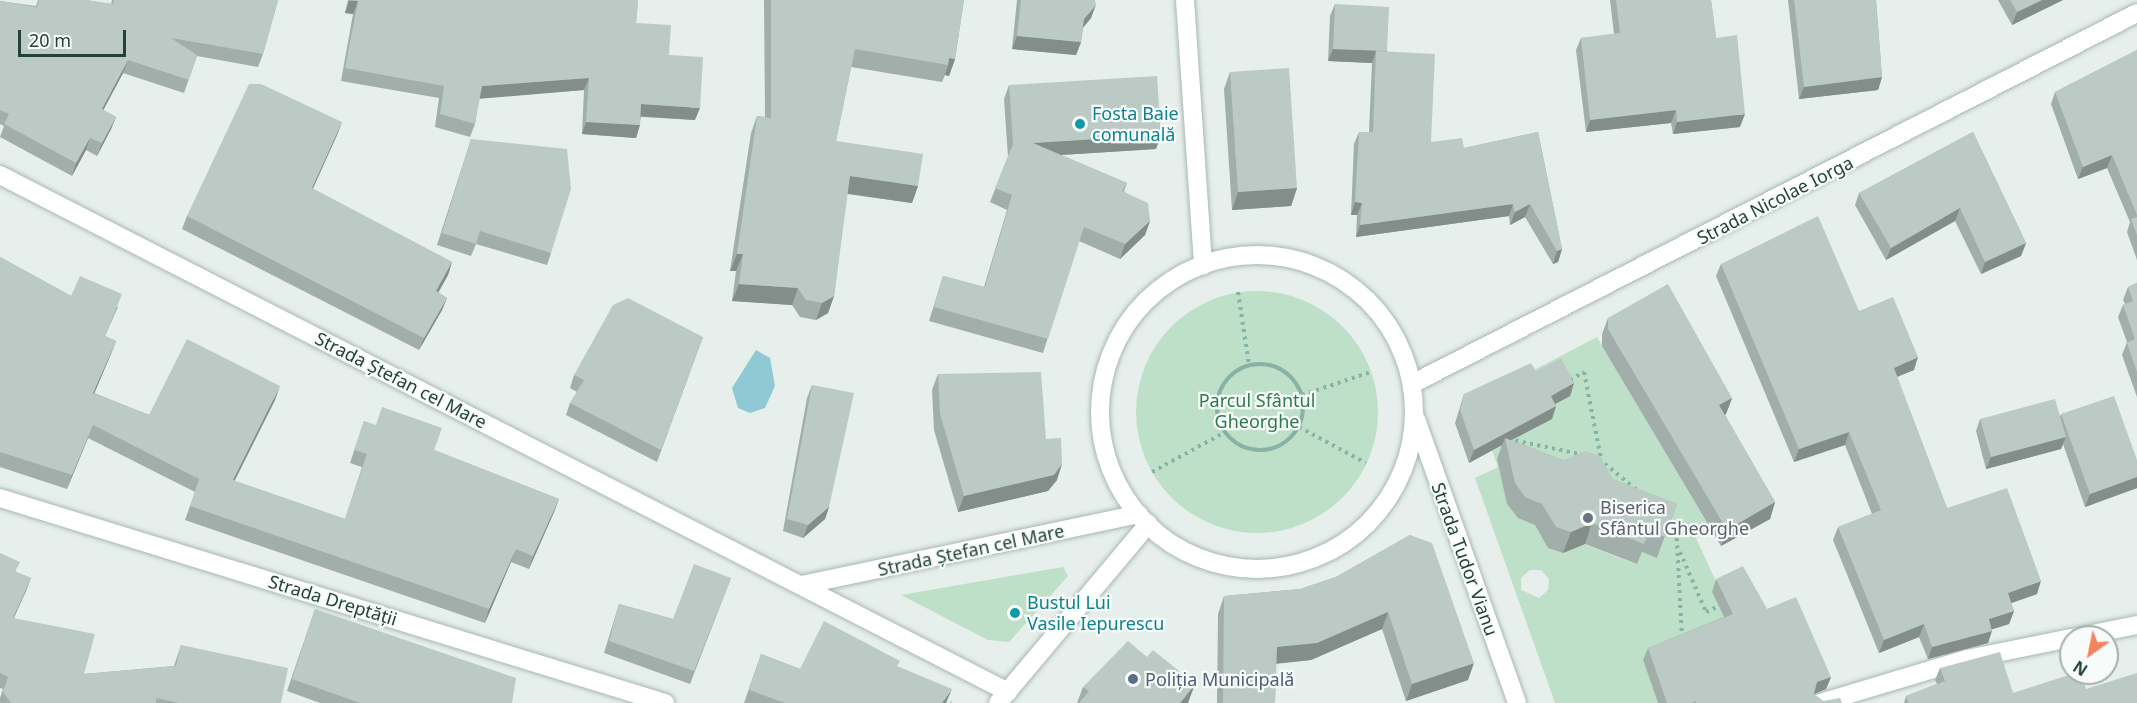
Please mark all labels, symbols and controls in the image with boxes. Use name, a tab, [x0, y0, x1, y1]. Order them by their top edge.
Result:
scale bar	[21, 18, 129, 56]
text: 20 m	[29, 28, 71, 52]
place label: Fosta Baie comunală	[1092, 103, 1179, 146]
marker: Fosta Baie comunală	[1073, 117, 1087, 131]
street label: Strada Nicolae Iorga	[1693, 151, 1857, 249]
street label: Strada Ștefan cel Mare	[312, 327, 490, 433]
park label: Parcul Sfântul Gheorghe	[1199, 390, 1315, 432]
street label: Strada Tudor Vianu	[1427, 479, 1503, 639]
place label: Biserica Sfântul Gheorghe	[1600, 497, 1749, 540]
marker: Biserica Sfântul Gheorghe	[1581, 511, 1595, 525]
street label: Strada Ștefan cel Mare	[876, 520, 1066, 580]
street label: Strada Dreptății	[266, 570, 400, 630]
place label: Bustul Lui Vasile Iepurescu	[1027, 592, 1164, 634]
marker: Bustul Lui Vasile Iepurescu	[1008, 606, 1022, 620]
north arrow	[2059, 625, 2119, 685]
text: N	[2069, 656, 2092, 681]
place label: Poliția Municipală	[1145, 668, 1294, 690]
marker: Poliția Municipală	[1126, 672, 1140, 686]

